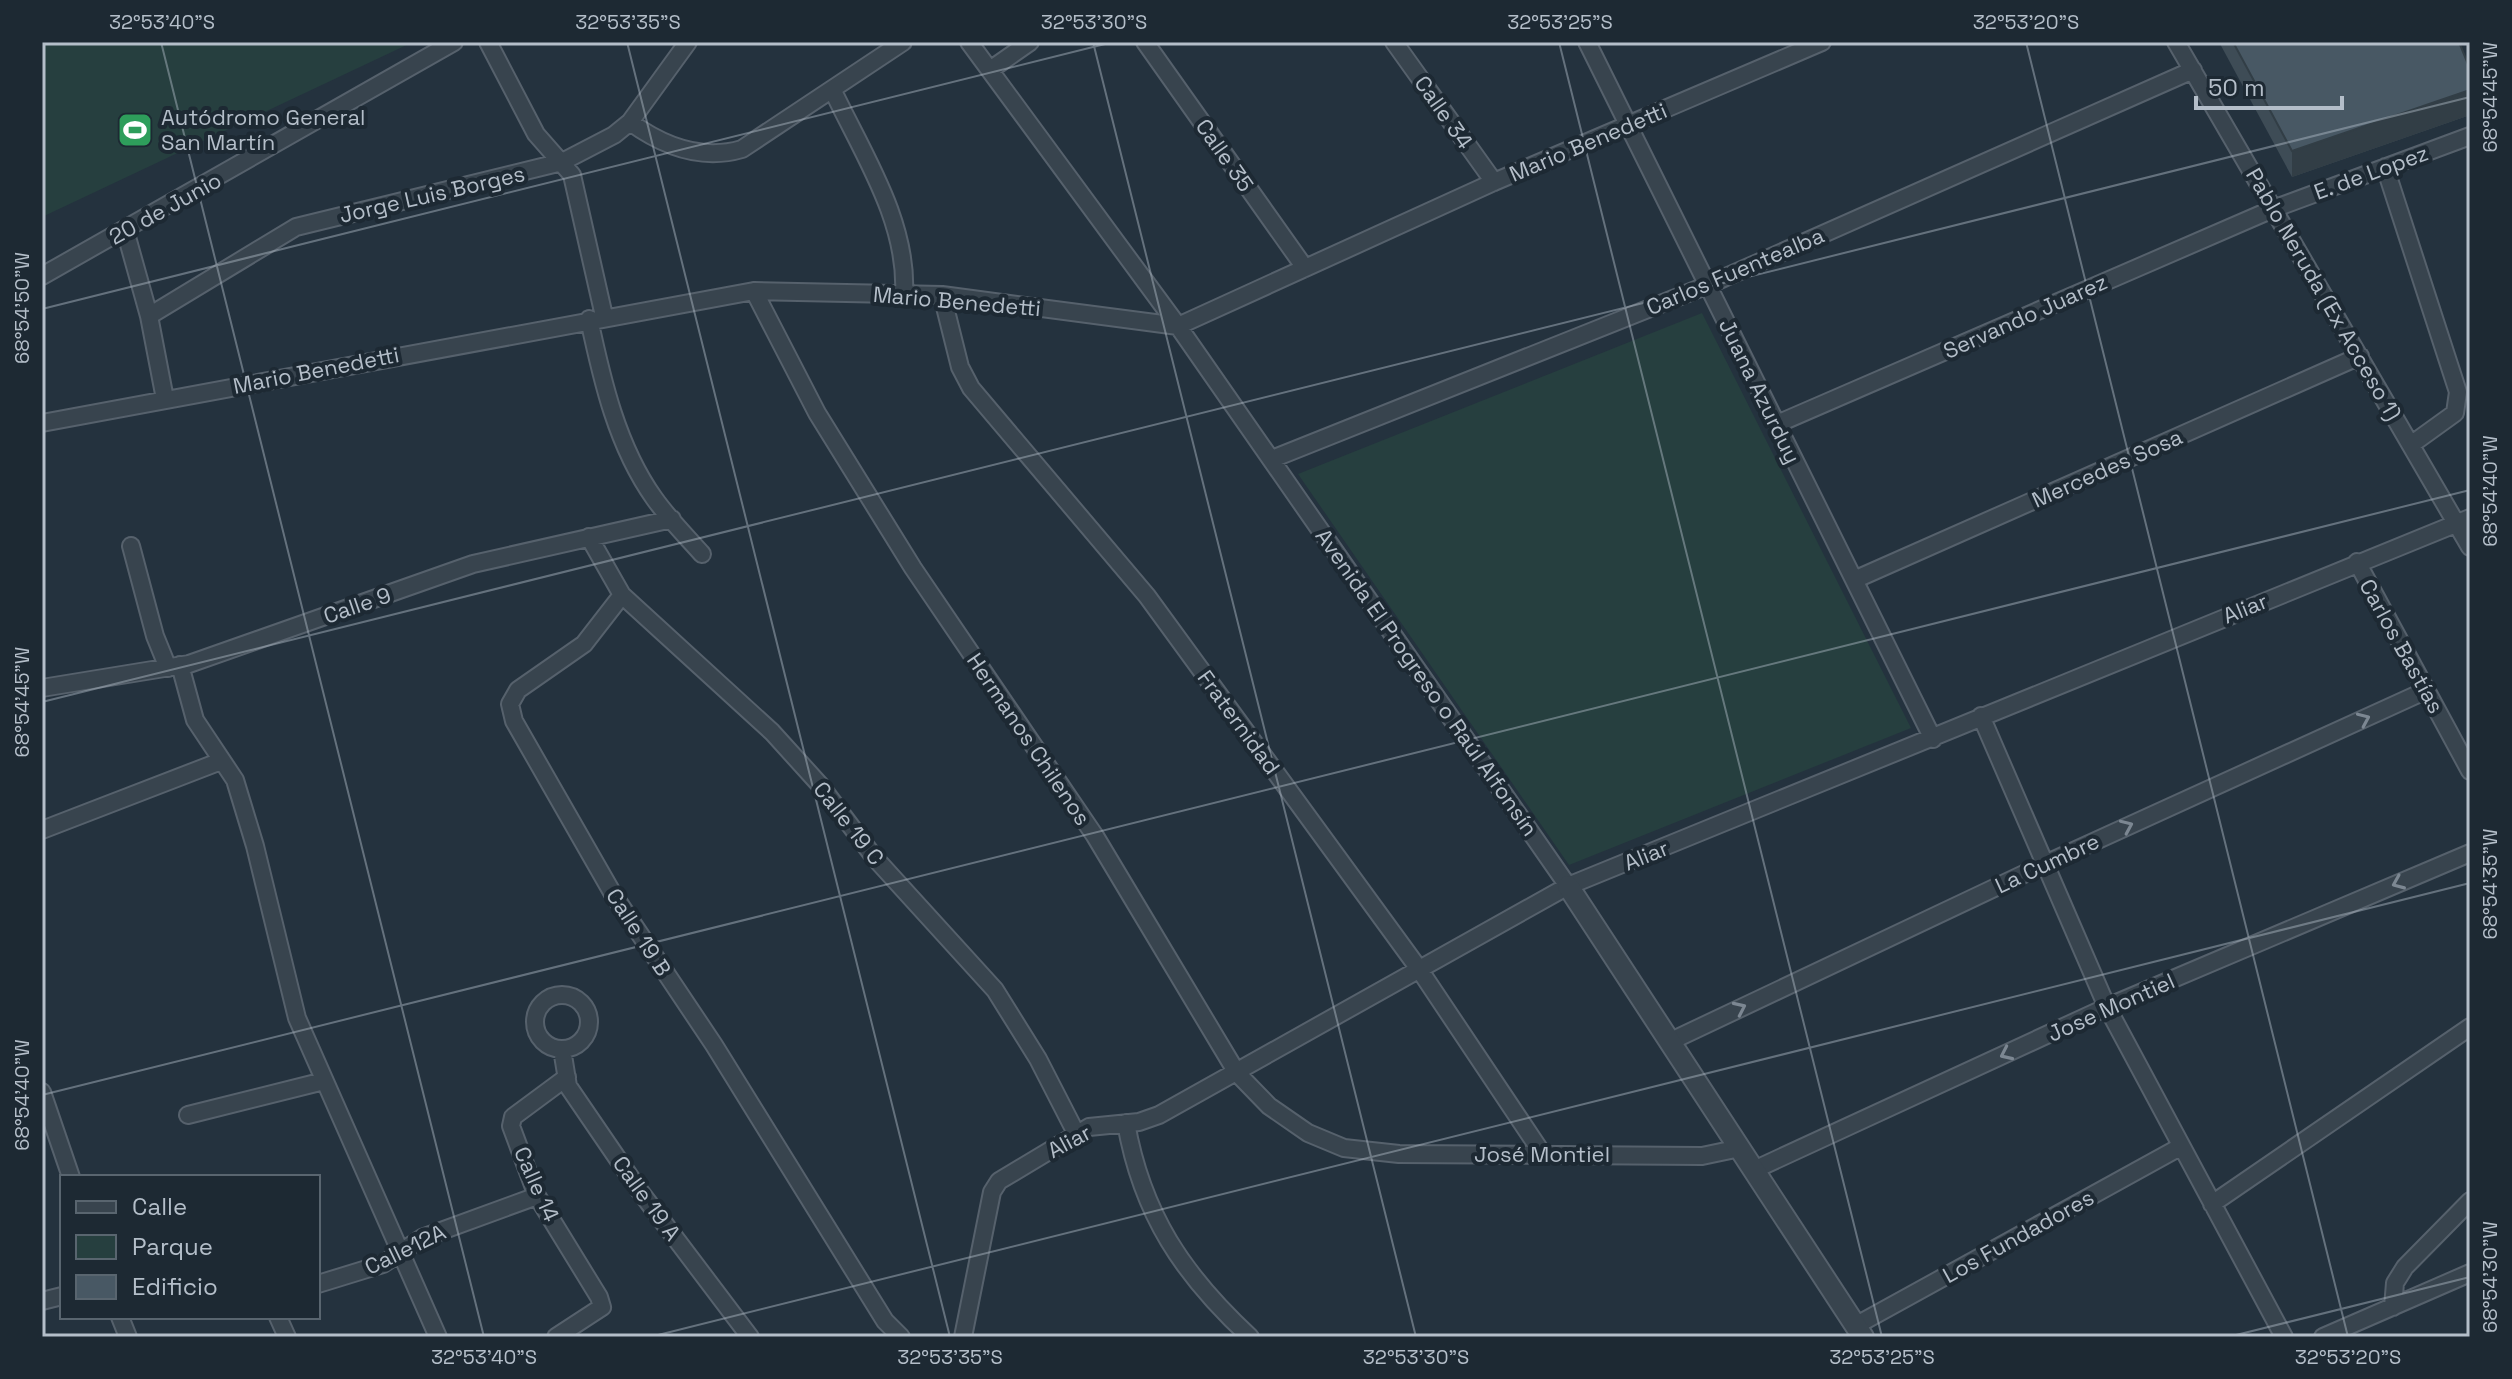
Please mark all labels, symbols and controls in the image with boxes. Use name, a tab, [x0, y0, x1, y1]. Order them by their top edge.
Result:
text: 32°53'40"S	[109, 9, 215, 35]
text: 32°53'35"S	[575, 9, 681, 35]
text: 32°53'30"S	[1041, 9, 1147, 35]
text: 32°53'25"S	[1507, 9, 1613, 35]
text: 32°53'20"S	[1973, 9, 2079, 35]
text: 68°54'45"W	[2477, 42, 2503, 152]
scale bar	[2196, 60, 2342, 110]
street label: Calle 34	[1409, 70, 1479, 154]
text: 50 m	[2208, 72, 2265, 103]
street label: Mario Benedetti	[1505, 96, 1671, 188]
place label: Autódromo General San Martín	[161, 103, 366, 156]
sports icon: Autódromo General San Martín	[116, 111, 154, 149]
street label: Calle 35	[1190, 113, 1260, 197]
street label: E. de Lopez	[2310, 138, 2432, 206]
street label: Jorge Luis Borges	[336, 159, 528, 229]
street label: Pablo Neruda (Ex Acceso 1)	[2240, 163, 2408, 425]
street label: 20 de Junio	[104, 166, 226, 250]
street label: Carlos Fuentealba	[1642, 221, 1828, 321]
text: 68°54'50"W	[9, 252, 35, 364]
street label: Servando Juarez	[1939, 267, 2111, 365]
street label: Mario Benedetti	[872, 280, 1042, 322]
street label: Juana Azurduy	[1713, 314, 1807, 468]
street label: Mario Benedetti	[231, 340, 401, 400]
street label: Mercedes Sosa	[2027, 422, 2187, 514]
text: 68°54'40"W	[2477, 435, 2503, 547]
street label: Avenida El Progreso o Raúl Alfonsín	[1310, 523, 1544, 841]
street label: Carlos Bastías	[2354, 574, 2450, 718]
street label: Calle 9	[319, 580, 395, 630]
street label: Aliar	[2219, 586, 2271, 630]
text: 68°54'45"W	[9, 647, 35, 757]
street label: Hermanos Chilenos	[961, 648, 1097, 830]
street label: Fraternidad	[1192, 664, 1286, 780]
one-way arrow	[2356, 713, 2370, 729]
street label: Calle 19 C	[808, 776, 890, 870]
one-way arrow	[2119, 820, 2133, 836]
street label: La Cumbre	[1990, 827, 2104, 899]
text: 68°54'35"W	[2477, 828, 2503, 940]
street label: Aliar	[1620, 833, 1672, 877]
one-way arrow	[2392, 874, 2406, 890]
street label: Calle 19 B	[600, 883, 678, 981]
street label: Jose Montiel	[2043, 967, 2179, 1047]
one-way arrow	[1731, 1002, 1746, 1018]
text: 68°54'40"W	[9, 1039, 35, 1151]
one-way arrow	[1999, 1044, 2014, 1060]
street label: Aliar	[1042, 1118, 1096, 1164]
street label: José Montiel	[1474, 1140, 1610, 1168]
street label: Calle 14	[508, 1142, 566, 1226]
street label: Calle 19 A	[607, 1150, 687, 1246]
legend	[60, 1175, 320, 1319]
street label: Los Fundadores	[1938, 1183, 2098, 1289]
text: Calle	[132, 1191, 187, 1222]
street label: Calle12A	[360, 1217, 450, 1281]
text: 68°54'30"W	[2477, 1221, 2503, 1333]
text: Parque	[132, 1231, 213, 1262]
text: Edificio	[132, 1271, 218, 1302]
text: 32°53'40"S	[431, 1344, 537, 1370]
text: 32°53'35"S	[897, 1344, 1003, 1370]
text: 32°53'30"S	[1363, 1344, 1469, 1370]
text: 32°53'25"S	[1829, 1344, 1935, 1370]
text: 32°53'20"S	[2295, 1344, 2401, 1370]

